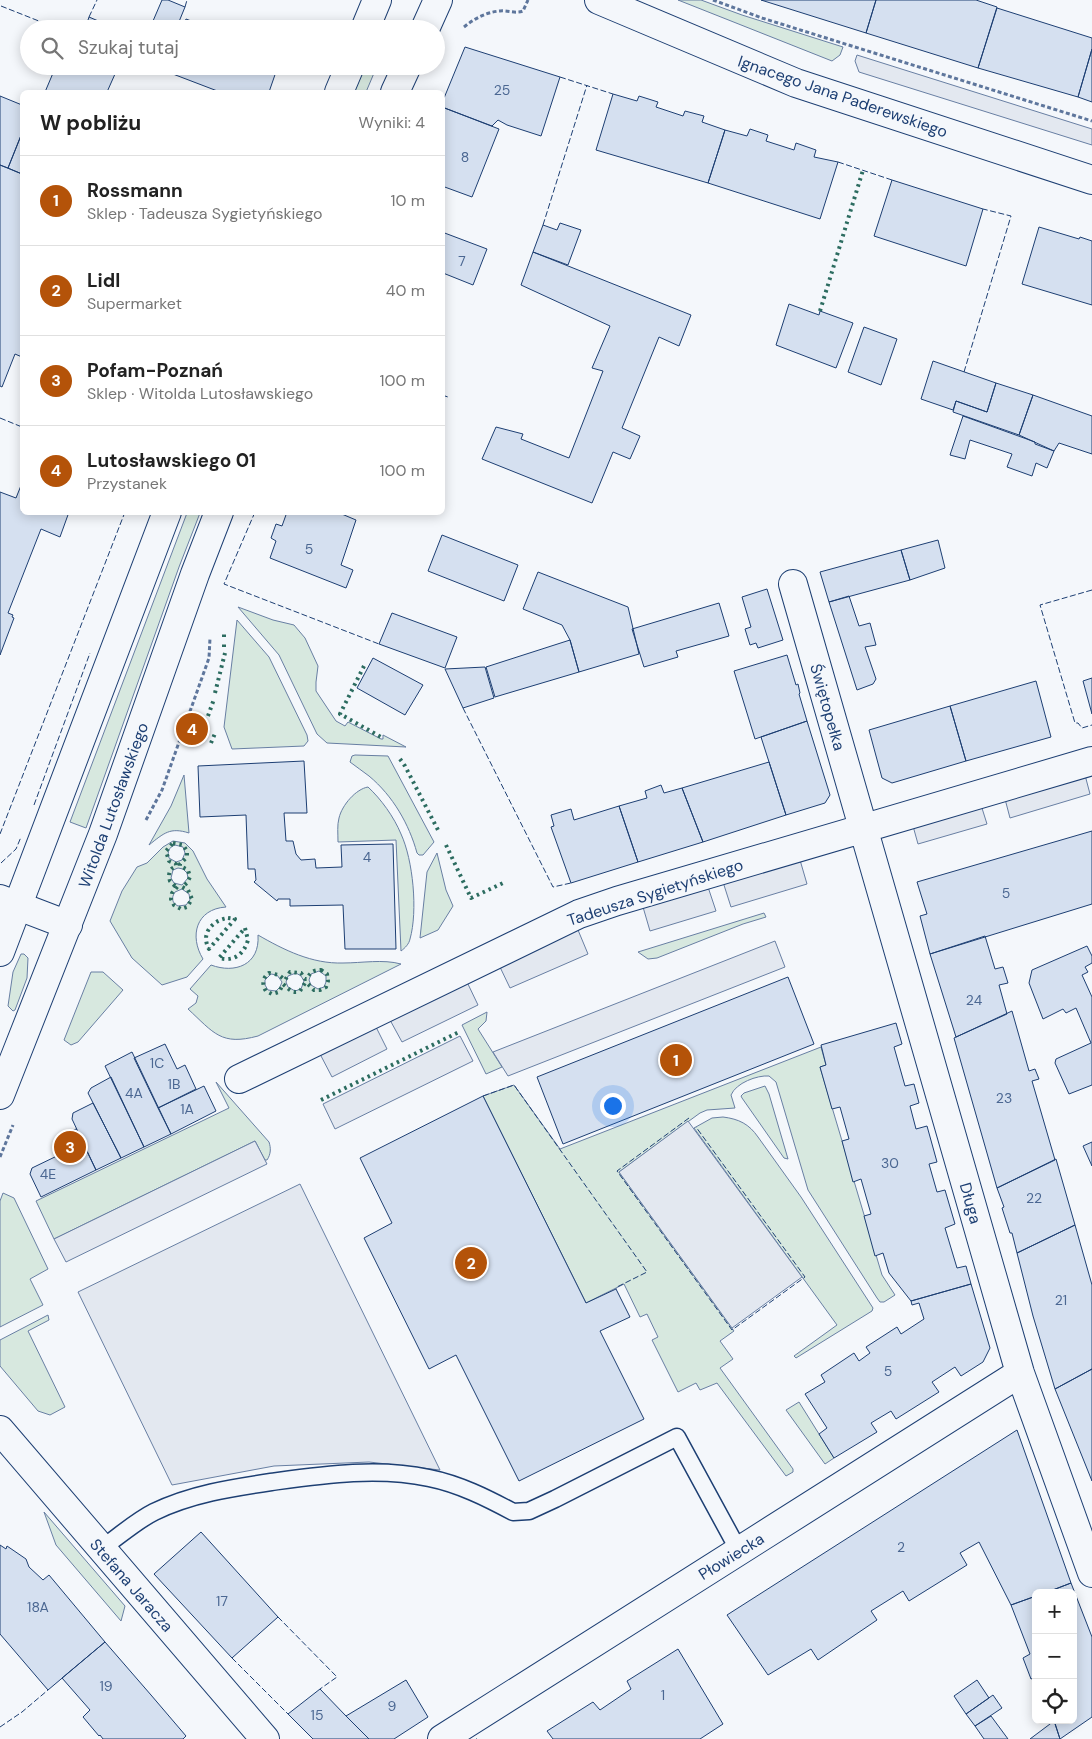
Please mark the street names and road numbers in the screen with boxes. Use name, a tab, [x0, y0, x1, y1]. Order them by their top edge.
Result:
street label: Ignacego Jana Paderewskiego	[735, 51, 950, 142]
street label: Świętopełka	[805, 661, 850, 753]
street label: Witolda Lutosławskiego	[74, 720, 153, 891]
street label: Tadeusza Sygietyńskiego	[565, 854, 746, 931]
street label: Długa	[955, 1180, 986, 1226]
street label: Płowiecka	[695, 1528, 768, 1585]
street label: Stefana Jaracza	[85, 1534, 178, 1636]

